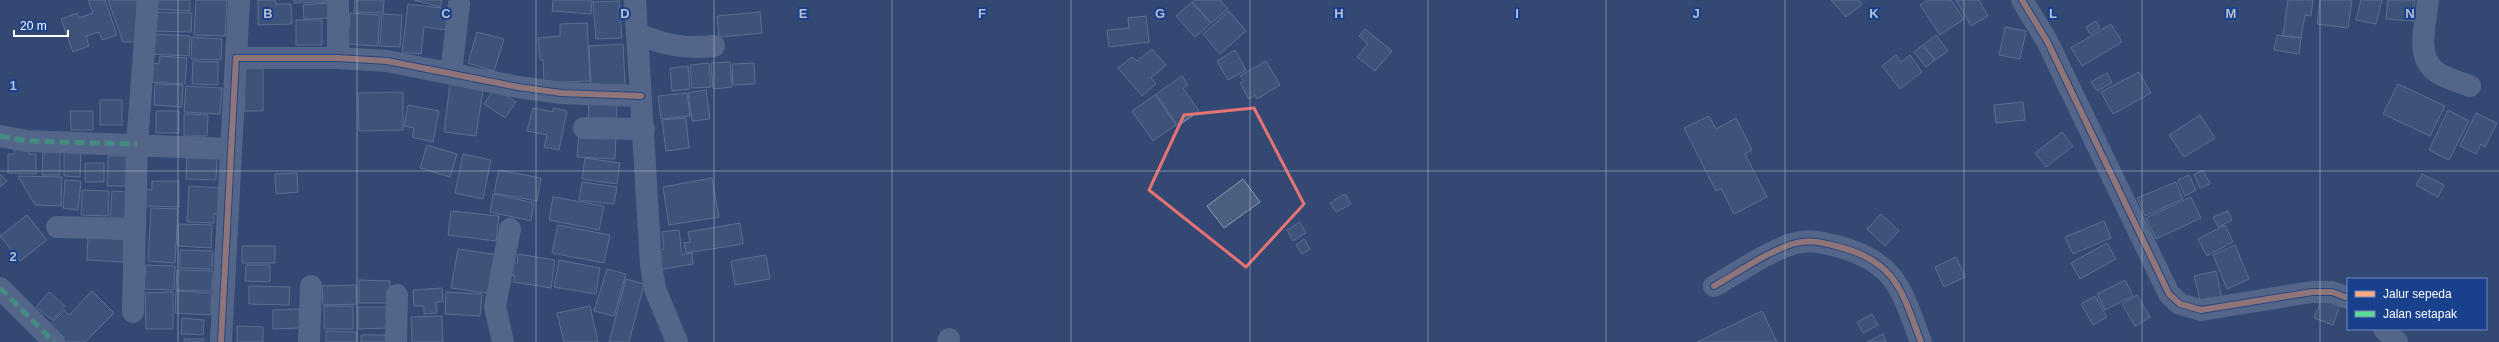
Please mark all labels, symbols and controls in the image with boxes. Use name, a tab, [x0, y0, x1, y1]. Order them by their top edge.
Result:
text: B	[263, 6, 273, 21]
text: C	[441, 6, 451, 21]
text: D	[620, 6, 630, 21]
text: E	[799, 6, 808, 21]
text: F	[978, 6, 986, 21]
text: G	[1155, 6, 1165, 21]
text: H	[1334, 6, 1344, 21]
text: I	[1515, 6, 1519, 21]
text: J	[1692, 6, 1700, 21]
text: K	[1869, 6, 1879, 21]
text: L	[2049, 6, 2057, 21]
text: M	[2226, 6, 2236, 21]
text: N	[2405, 6, 2415, 21]
scale bar	[14, 12, 68, 38]
text: 20 m	[20, 19, 47, 33]
text: 1	[9, 78, 17, 93]
text: 2	[9, 249, 17, 264]
legend	[2347, 278, 2487, 330]
text: Jalur sepeda	[2383, 287, 2452, 301]
text: Jalan setapak	[2383, 307, 2458, 321]

